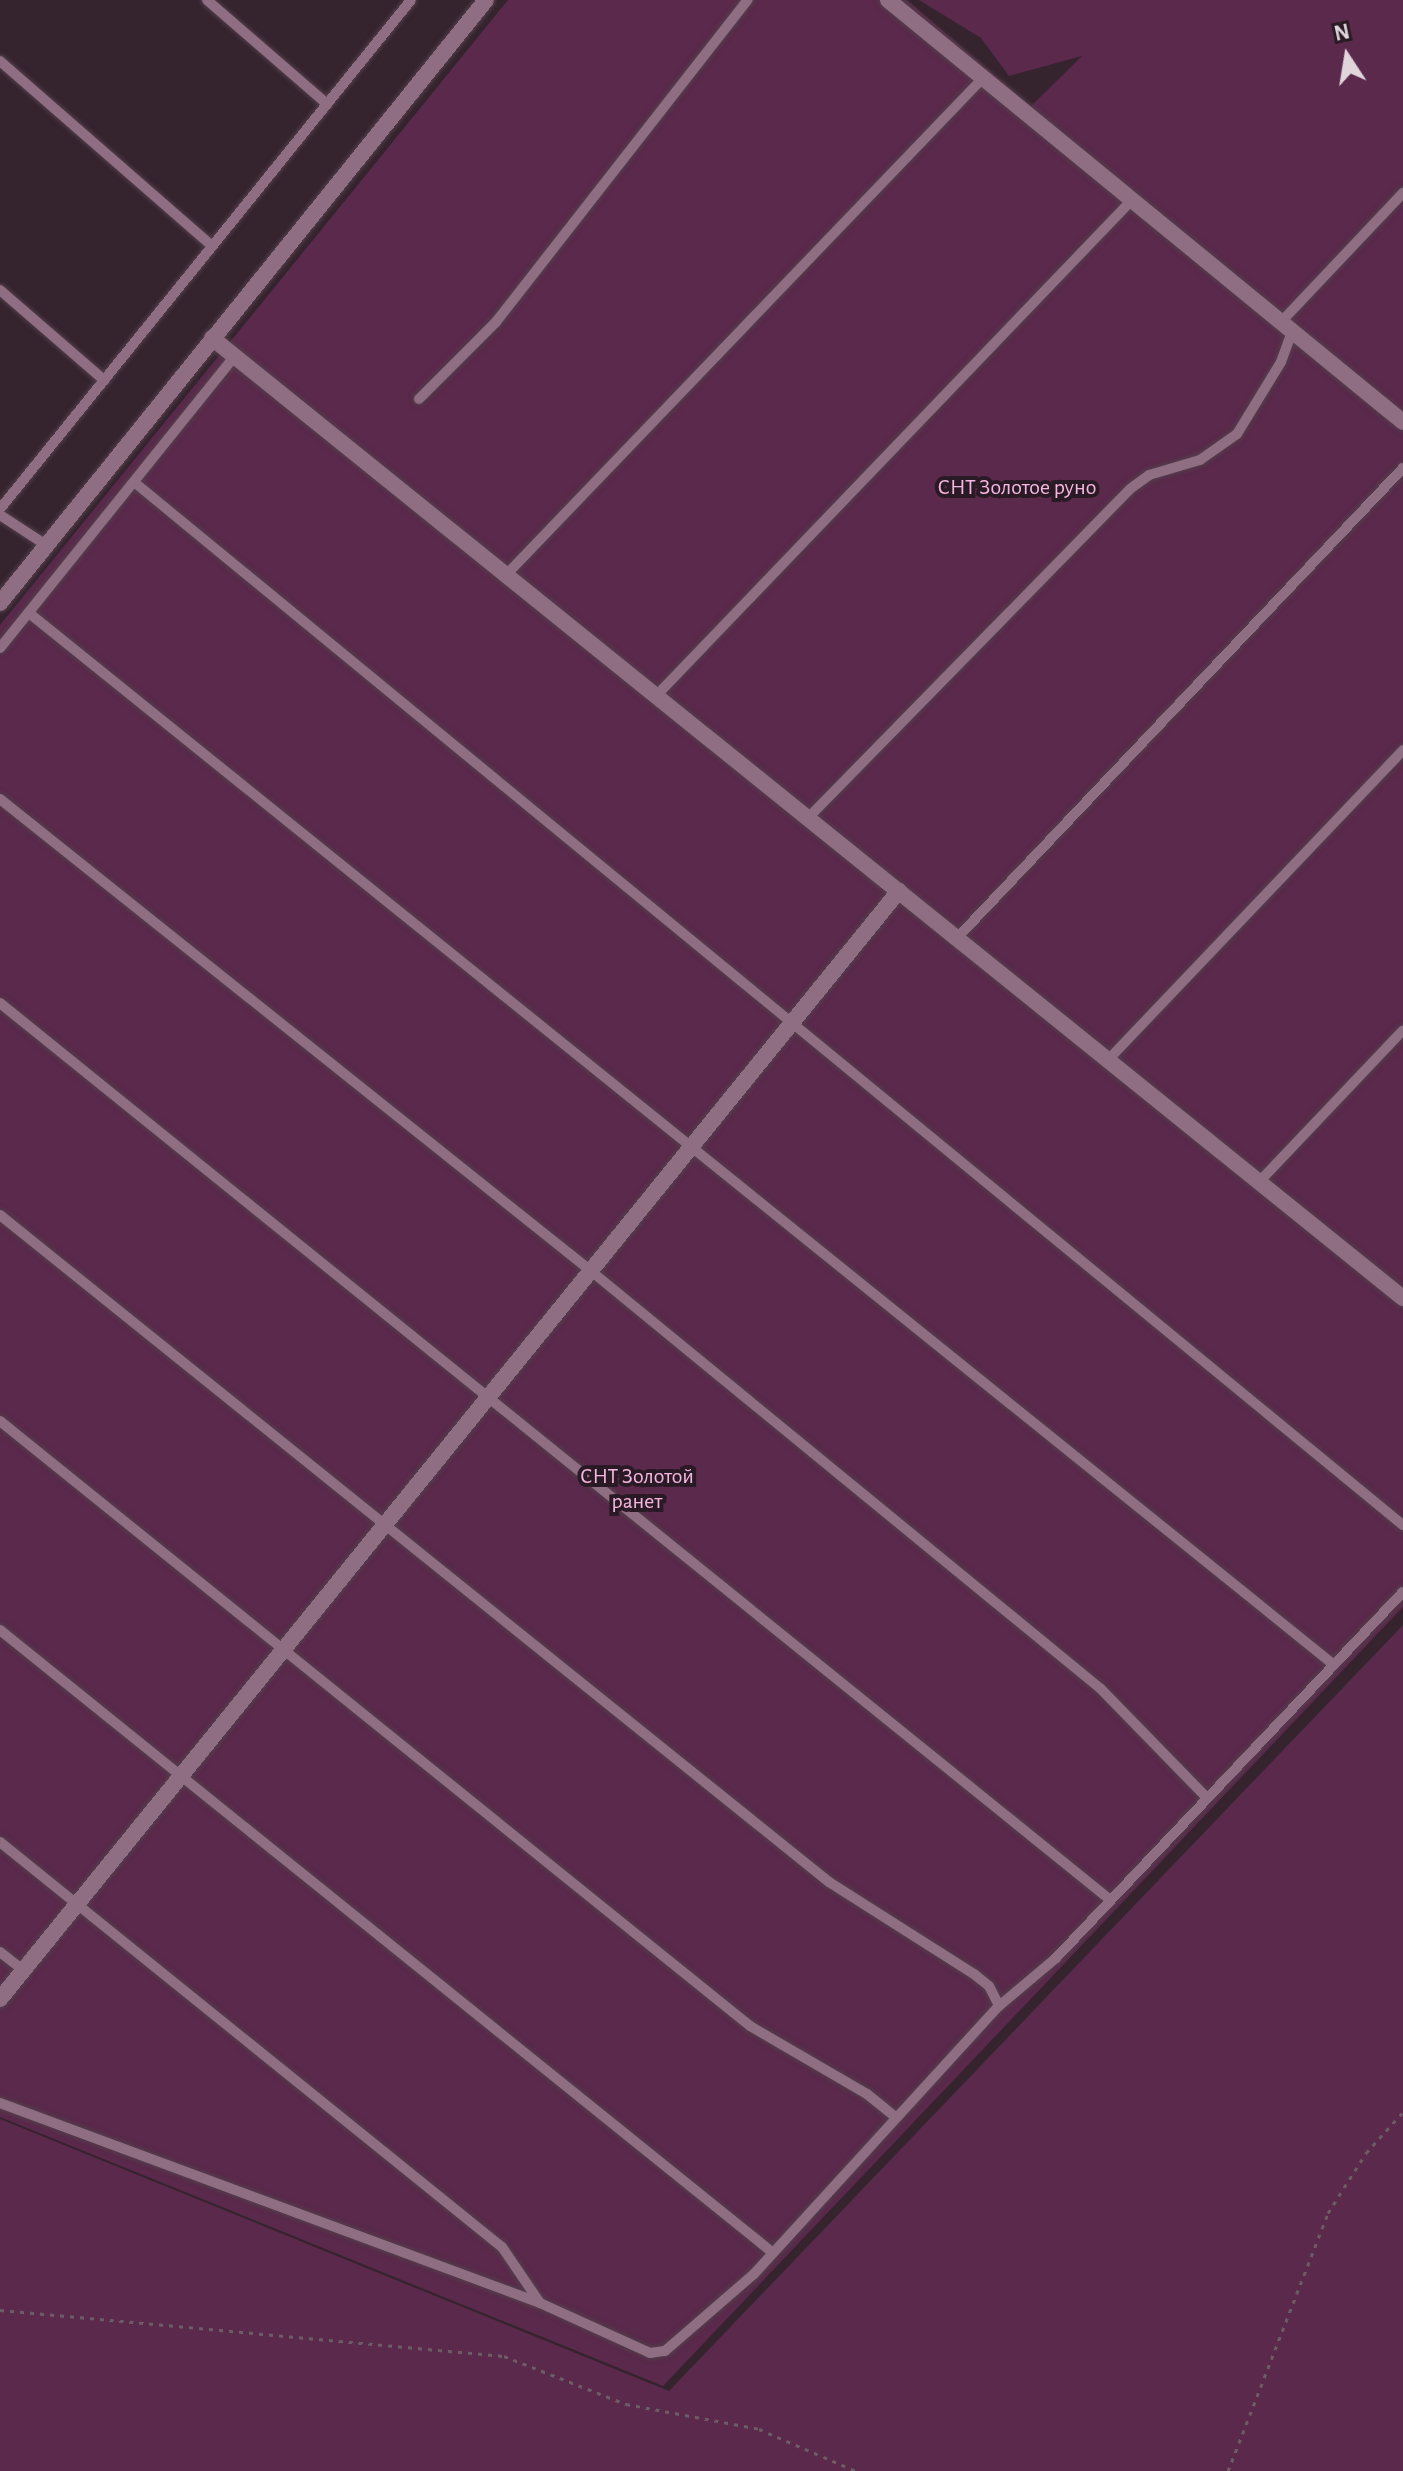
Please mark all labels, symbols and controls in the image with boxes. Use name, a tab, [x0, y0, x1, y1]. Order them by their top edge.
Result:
north arrow	[1307, 16, 1387, 96]
text: N	[1332, 20, 1352, 45]
park label: СНТ Золотое руно	[938, 475, 1096, 501]
park label: СНТ Золотой ранет	[580, 1463, 694, 1514]

